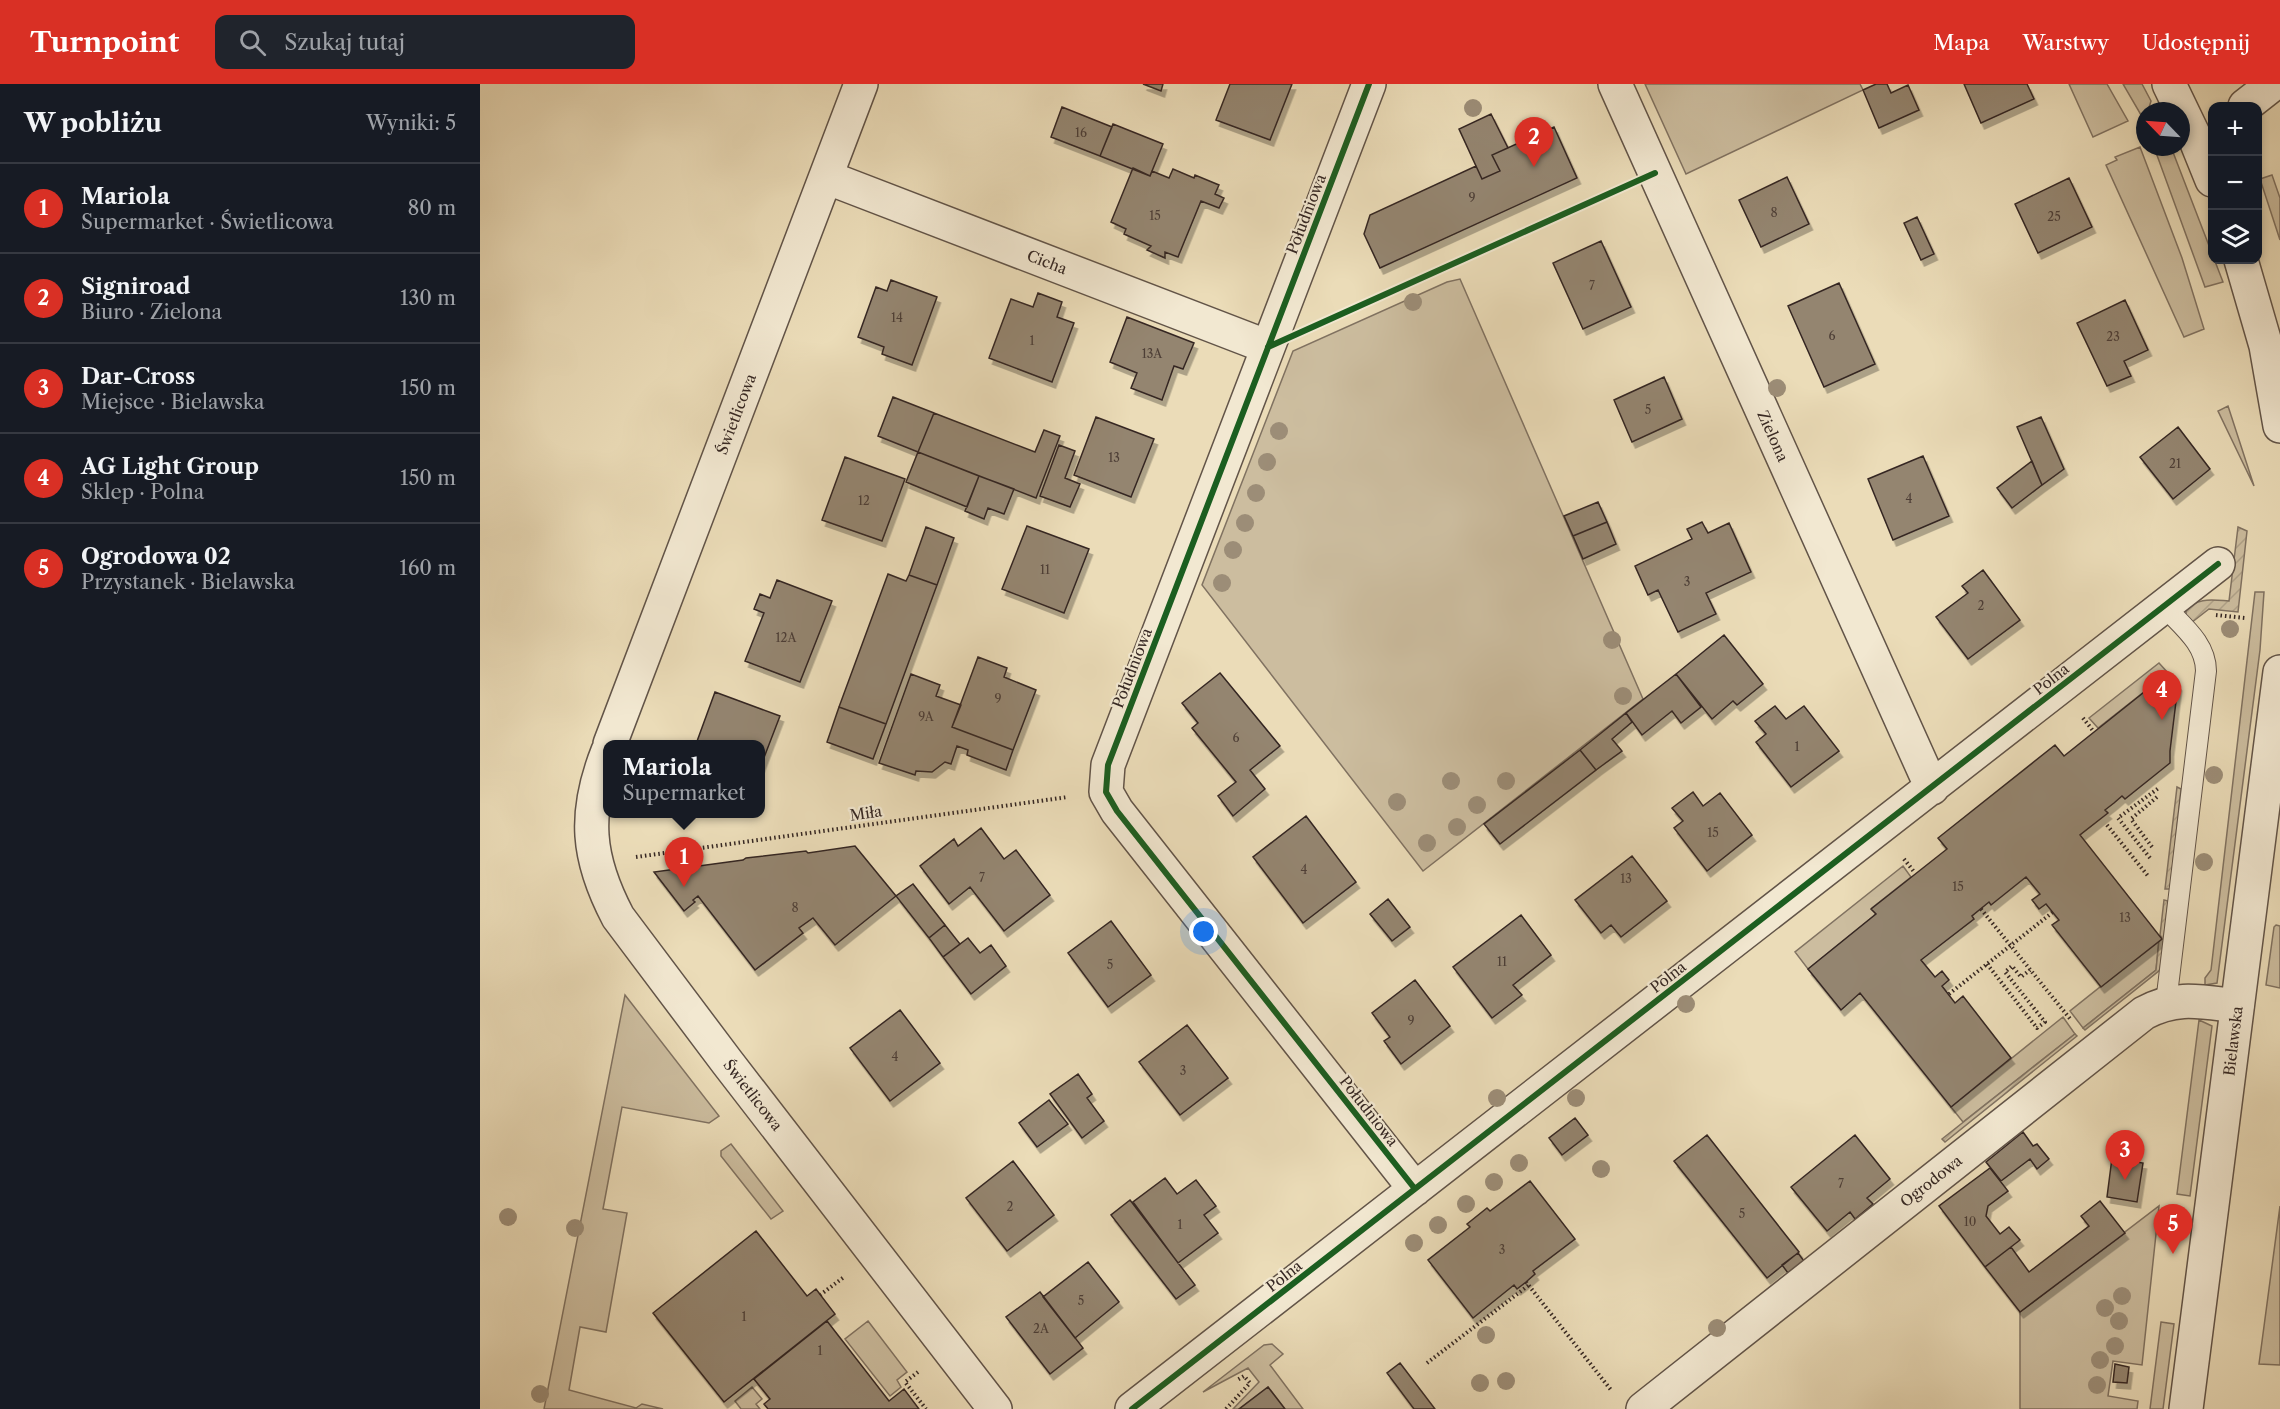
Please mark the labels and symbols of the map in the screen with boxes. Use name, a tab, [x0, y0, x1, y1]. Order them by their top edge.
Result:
north arrow	[2136, 102, 2190, 156]
pin: 2	[1514, 118, 1554, 167]
house number: 16	[1075, 125, 1087, 140]
street label: Południowa	[1282, 171, 1330, 257]
house number: 9	[1468, 190, 1476, 205]
house number: 8	[1770, 205, 1778, 220]
house number: 15	[1149, 208, 1161, 223]
house number: 25	[2047, 209, 2061, 224]
street label: Cicha	[1024, 246, 1070, 278]
house number: 7	[1589, 278, 1595, 293]
house number: 14	[891, 310, 903, 325]
house number: 6	[1828, 328, 1836, 343]
house number: 23	[2106, 329, 2120, 344]
house number: 1	[1029, 333, 1035, 348]
house number: 13A	[1142, 346, 1163, 361]
street label: Świetlicowa	[712, 371, 760, 457]
house number: 5	[1645, 402, 1651, 417]
street label: Zielona	[1753, 407, 1793, 465]
house number: 13	[1108, 450, 1120, 465]
house number: 21	[2169, 456, 2181, 471]
house number: 4	[1906, 491, 1913, 506]
house number: 12	[858, 493, 870, 508]
house number: 11	[1040, 562, 1050, 577]
house number: 3	[1684, 574, 1690, 589]
house number: 2	[1978, 598, 1985, 613]
street label: Południowa	[1108, 625, 1156, 711]
house number: 12A	[776, 630, 798, 645]
street label: Polna	[2029, 659, 2073, 699]
pin: 4	[2142, 670, 2182, 720]
house number: 9	[994, 691, 1002, 706]
house number: 9A	[918, 709, 935, 724]
house number: 6	[1232, 730, 1240, 745]
house number: 1	[1794, 739, 1800, 754]
street label: Miła	[849, 801, 883, 825]
house number: 15	[1707, 825, 1719, 840]
pin: 1	[664, 838, 704, 887]
house number: 4	[1301, 862, 1308, 877]
house number: 7	[979, 870, 985, 885]
house number: 13	[1620, 871, 1632, 886]
house number: 15	[1952, 879, 1964, 894]
house number: 8	[791, 900, 799, 915]
house number: 13	[2119, 910, 2131, 925]
your location	[1189, 917, 1218, 946]
house number: 11	[1497, 954, 1507, 969]
house number: 5	[1107, 957, 1113, 972]
street label: Polna	[1646, 957, 1690, 997]
street label: Bielawska	[2219, 1005, 2247, 1077]
house number: 9	[1407, 1013, 1415, 1028]
house number: 4	[892, 1049, 899, 1064]
street label: Świetlicowa	[719, 1056, 787, 1134]
house number: 3	[1180, 1063, 1186, 1078]
street label: Południowa	[1336, 1072, 1402, 1150]
pin: 3	[2106, 1130, 2144, 1180]
street label: Ogrodowa	[1896, 1151, 1966, 1211]
house number: 7	[1838, 1176, 1844, 1191]
house number: 2	[1007, 1199, 1014, 1214]
pin: 5	[2154, 1204, 2192, 1254]
house number: 5	[1739, 1206, 1745, 1221]
house number: 10	[1964, 1214, 1976, 1229]
house number: 1	[1177, 1217, 1183, 1232]
house number: 3	[1499, 1242, 1505, 1257]
street label: Polna	[1262, 1256, 1306, 1296]
house number: 5	[1078, 1293, 1084, 1308]
house number: 1	[741, 1309, 747, 1324]
house number: 2A	[1033, 1321, 1050, 1336]
house number: 1	[817, 1343, 823, 1358]

